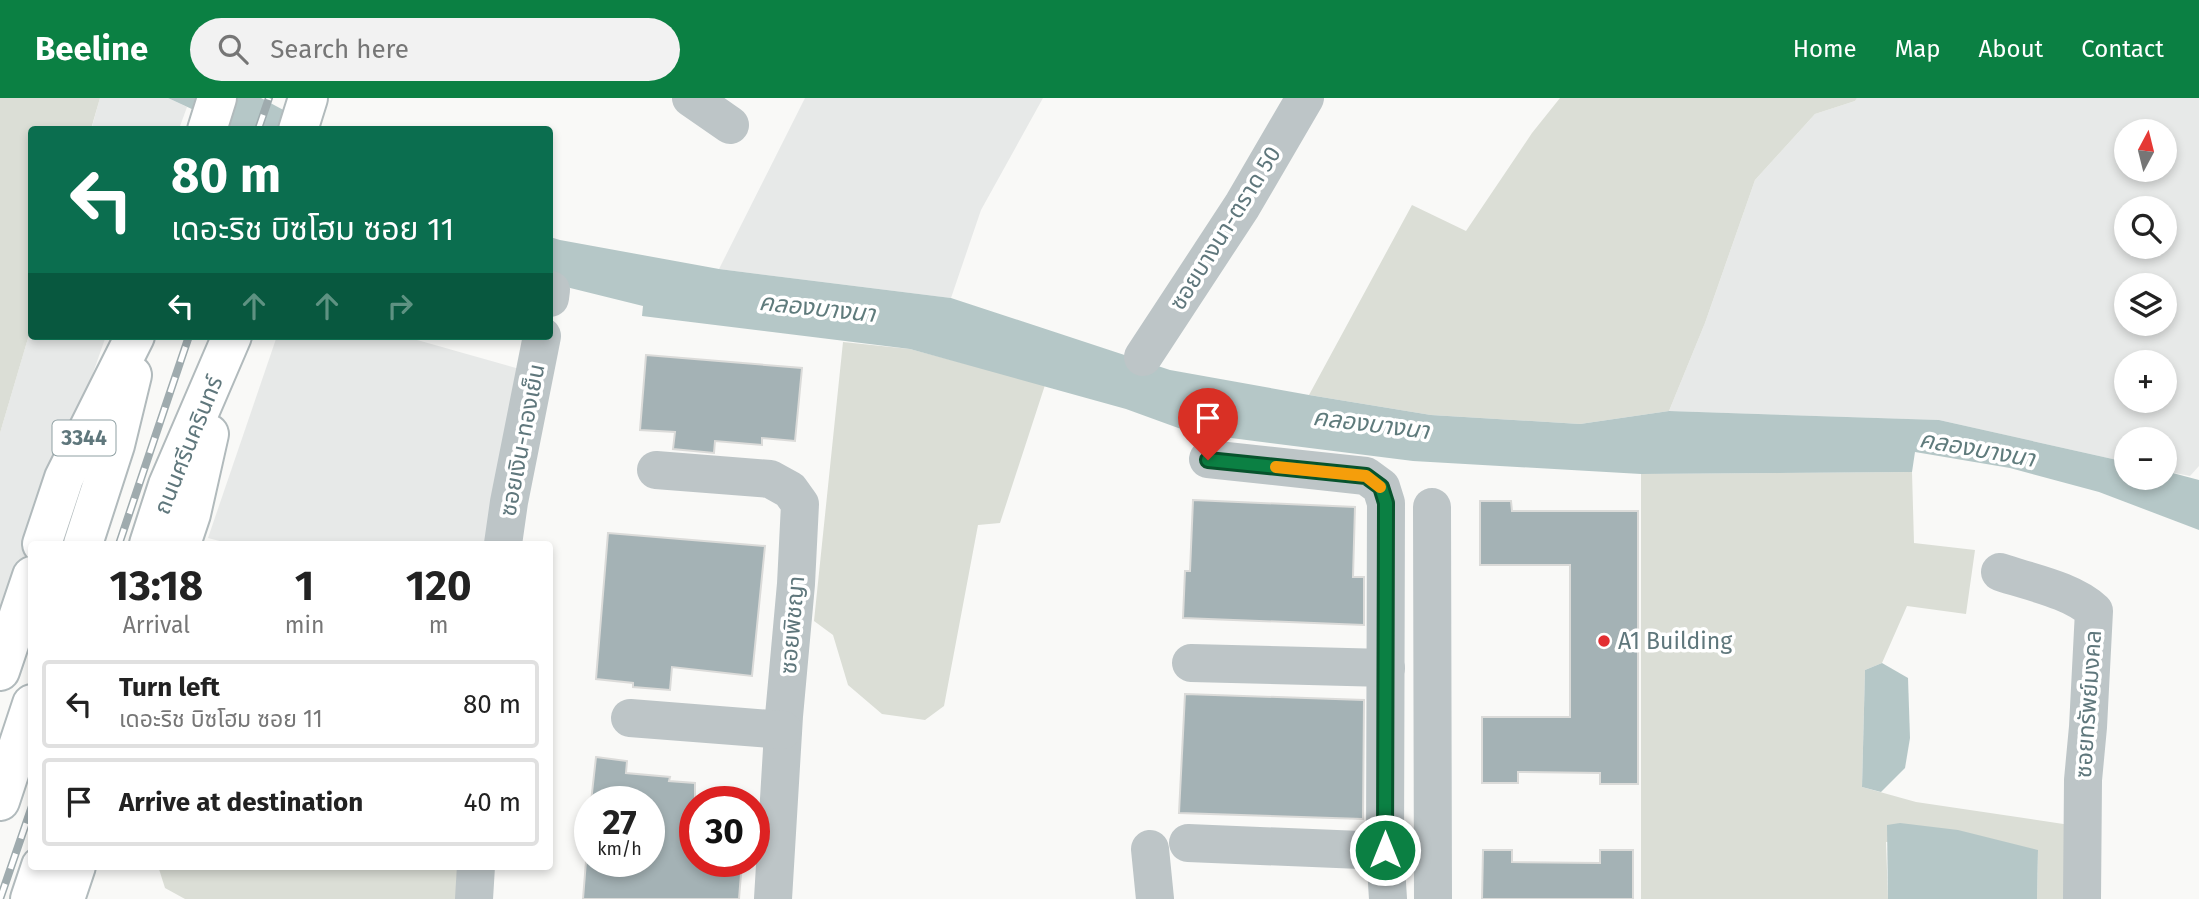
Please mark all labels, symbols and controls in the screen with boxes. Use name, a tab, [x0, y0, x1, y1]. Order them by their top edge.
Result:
search box	[190, 18, 680, 81]
text: Beeline	[35, 29, 148, 69]
icon: search	[214, 30, 252, 68]
text: Search here	[270, 34, 409, 65]
text: Home	[1793, 35, 1857, 63]
text: Map	[1895, 35, 1941, 63]
text: About	[1979, 35, 2043, 63]
text: Contact	[2081, 35, 2164, 63]
north arrow	[2114, 119, 2177, 182]
map controls	[2114, 119, 2177, 490]
street label: ซอยบางนา-ตราด 50	[1163, 141, 1287, 315]
text: 80 m	[171, 146, 281, 205]
icon: left	[56, 154, 147, 245]
button: search	[2114, 196, 2177, 259]
text: เดอะริช บิซโฮม ซอย 11	[171, 210, 454, 248]
button: layers	[2114, 273, 2177, 336]
icon: left	[162, 287, 200, 325]
icon: ahead	[235, 287, 273, 325]
icon: ahead	[308, 287, 346, 325]
icon: right	[381, 287, 419, 325]
water label: คลองบางนา	[758, 288, 878, 328]
button: +	[2114, 350, 2177, 413]
street label: ซอยเงิน-ทองเย็น	[494, 361, 550, 519]
street label: ถนนศรีนครินทร์	[148, 371, 229, 518]
pin	[1178, 388, 1238, 460]
icon: arrive	[1189, 399, 1227, 437]
water label: คลองบางนา	[1311, 403, 1432, 445]
road number: 3344	[52, 420, 116, 456]
water label: คลองบางนา	[1917, 425, 2038, 473]
button: −	[2114, 427, 2177, 490]
text: 13:18	[109, 561, 203, 611]
text: 1	[295, 561, 314, 611]
text: 120	[406, 561, 472, 611]
street label: ซอยพิชญา	[774, 575, 810, 675]
text: Arrival	[123, 611, 190, 639]
text: min	[285, 611, 324, 639]
text: m	[429, 611, 449, 639]
place label: A1 Building	[1618, 627, 1732, 655]
street label: ซอยทรัพย์มงคล	[2069, 629, 2107, 779]
marker: A1 Building	[1596, 633, 1612, 649]
text: Turn left	[119, 672, 220, 703]
icon: left	[60, 685, 98, 723]
text: 80 m	[463, 689, 521, 720]
text: เดอะริช บิซโฮม ซอย 11	[119, 705, 323, 733]
icon: arrive	[60, 783, 98, 821]
speed limit sign: 30	[679, 786, 770, 877]
text: Arrive at destination	[119, 787, 363, 818]
text: 40 m	[463, 787, 521, 818]
text: 27	[602, 801, 637, 843]
position arrow	[1348, 813, 1422, 887]
text: km/h	[597, 838, 642, 860]

